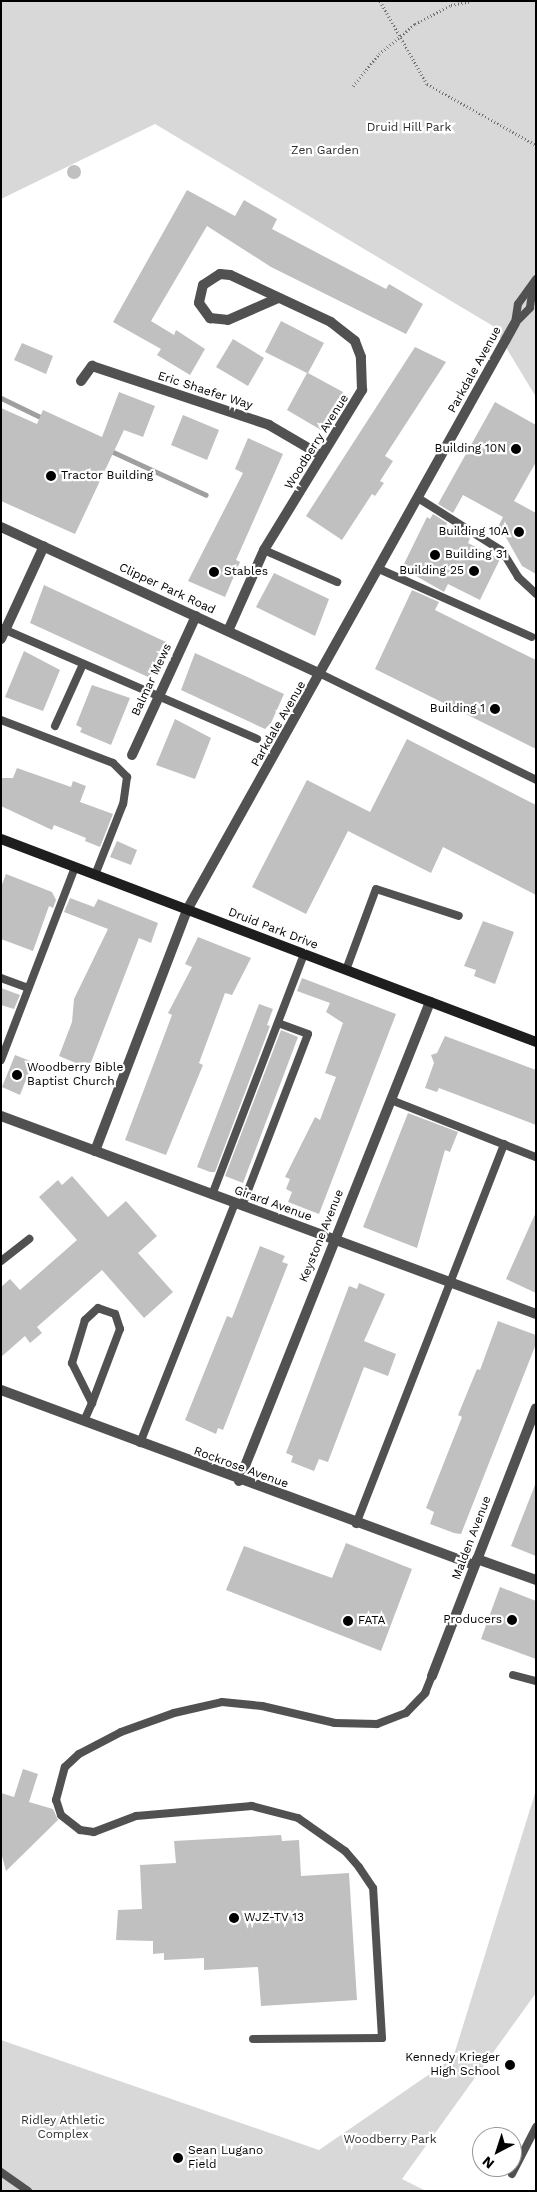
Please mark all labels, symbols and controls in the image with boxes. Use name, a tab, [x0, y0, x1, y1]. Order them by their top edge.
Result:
park label: Druid Hill Park	[367, 121, 451, 135]
park label: Zen Garden	[291, 144, 359, 158]
street label: Parkdale Avenue	[445, 324, 505, 416]
street label: Eric Shaefer Way	[155, 369, 255, 413]
street label: Woodberry Avenue	[282, 392, 352, 492]
place label: Building 10N	[434, 442, 506, 456]
marker: Building 10N	[510, 443, 522, 455]
place label: Tractor Building	[61, 469, 154, 483]
marker: Tractor Building	[45, 470, 57, 482]
place label: Building 10A	[438, 525, 509, 539]
marker: Building 10A	[513, 526, 525, 538]
place label: Building 31	[445, 548, 507, 562]
marker: Building 31	[429, 549, 441, 561]
street label: Clipper Park Road	[116, 560, 218, 618]
place label: Building 25	[399, 564, 464, 578]
place label: Stables	[224, 565, 268, 579]
marker: Building 25	[468, 565, 480, 577]
marker: Stables	[208, 566, 220, 578]
street label: Balmar Mews	[129, 641, 175, 719]
street label: Parkdale Avenue	[249, 678, 309, 770]
place label: Building 1	[430, 702, 485, 716]
marker: Building 1	[489, 703, 501, 715]
street label: Druid Park Drive	[226, 905, 320, 953]
place label: Woodberry Bible Baptist Church	[27, 1061, 124, 1089]
marker: Woodberry Bible Baptist Church	[11, 1069, 23, 1081]
street label: Girard Avenue	[232, 1183, 314, 1225]
street label: Keystone Avenue	[297, 1187, 347, 1285]
street label: Rockrose Avenue	[191, 1444, 291, 1492]
street label: Malden Avenue	[449, 1494, 495, 1582]
place label: Producers	[443, 1613, 502, 1627]
place label: FATA	[358, 1614, 385, 1628]
marker: Producers	[506, 1614, 518, 1626]
marker: FATA	[342, 1615, 354, 1627]
place label: WJZ-TV 13	[244, 1911, 305, 1925]
marker: WJZ-TV 13	[228, 1912, 240, 1924]
place label: Kennedy Krieger High School	[405, 2051, 500, 2079]
marker: Kennedy Krieger High School	[504, 2059, 516, 2071]
park label: Ridley Athletic Complex	[21, 2114, 105, 2142]
north arrow	[472, 2127, 522, 2177]
park label: Woodberry Park	[343, 2133, 437, 2147]
place label: Sean Lugano Field	[188, 2144, 263, 2172]
marker: Sean Lugano Field	[172, 2152, 184, 2164]
text: N	[479, 2153, 497, 2172]

